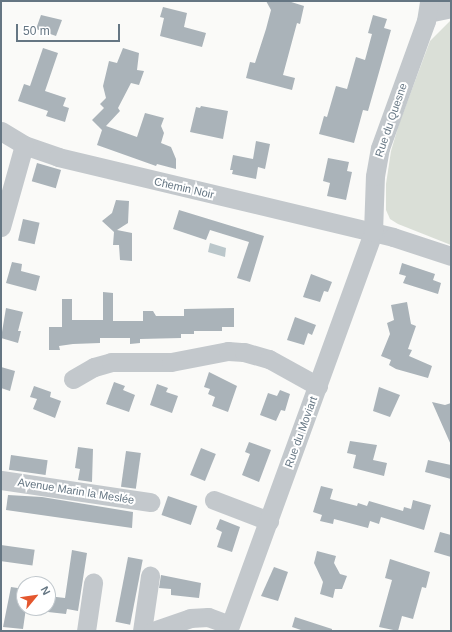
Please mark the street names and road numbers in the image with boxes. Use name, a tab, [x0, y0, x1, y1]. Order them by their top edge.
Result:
street label: Rue du Quesne	[372, 81, 410, 159]
street label: Chemin Noir	[153, 175, 215, 201]
street label: Rue du Moviart	[282, 395, 320, 469]
street label: Avenue Marin la Meslée	[17, 475, 135, 507]

